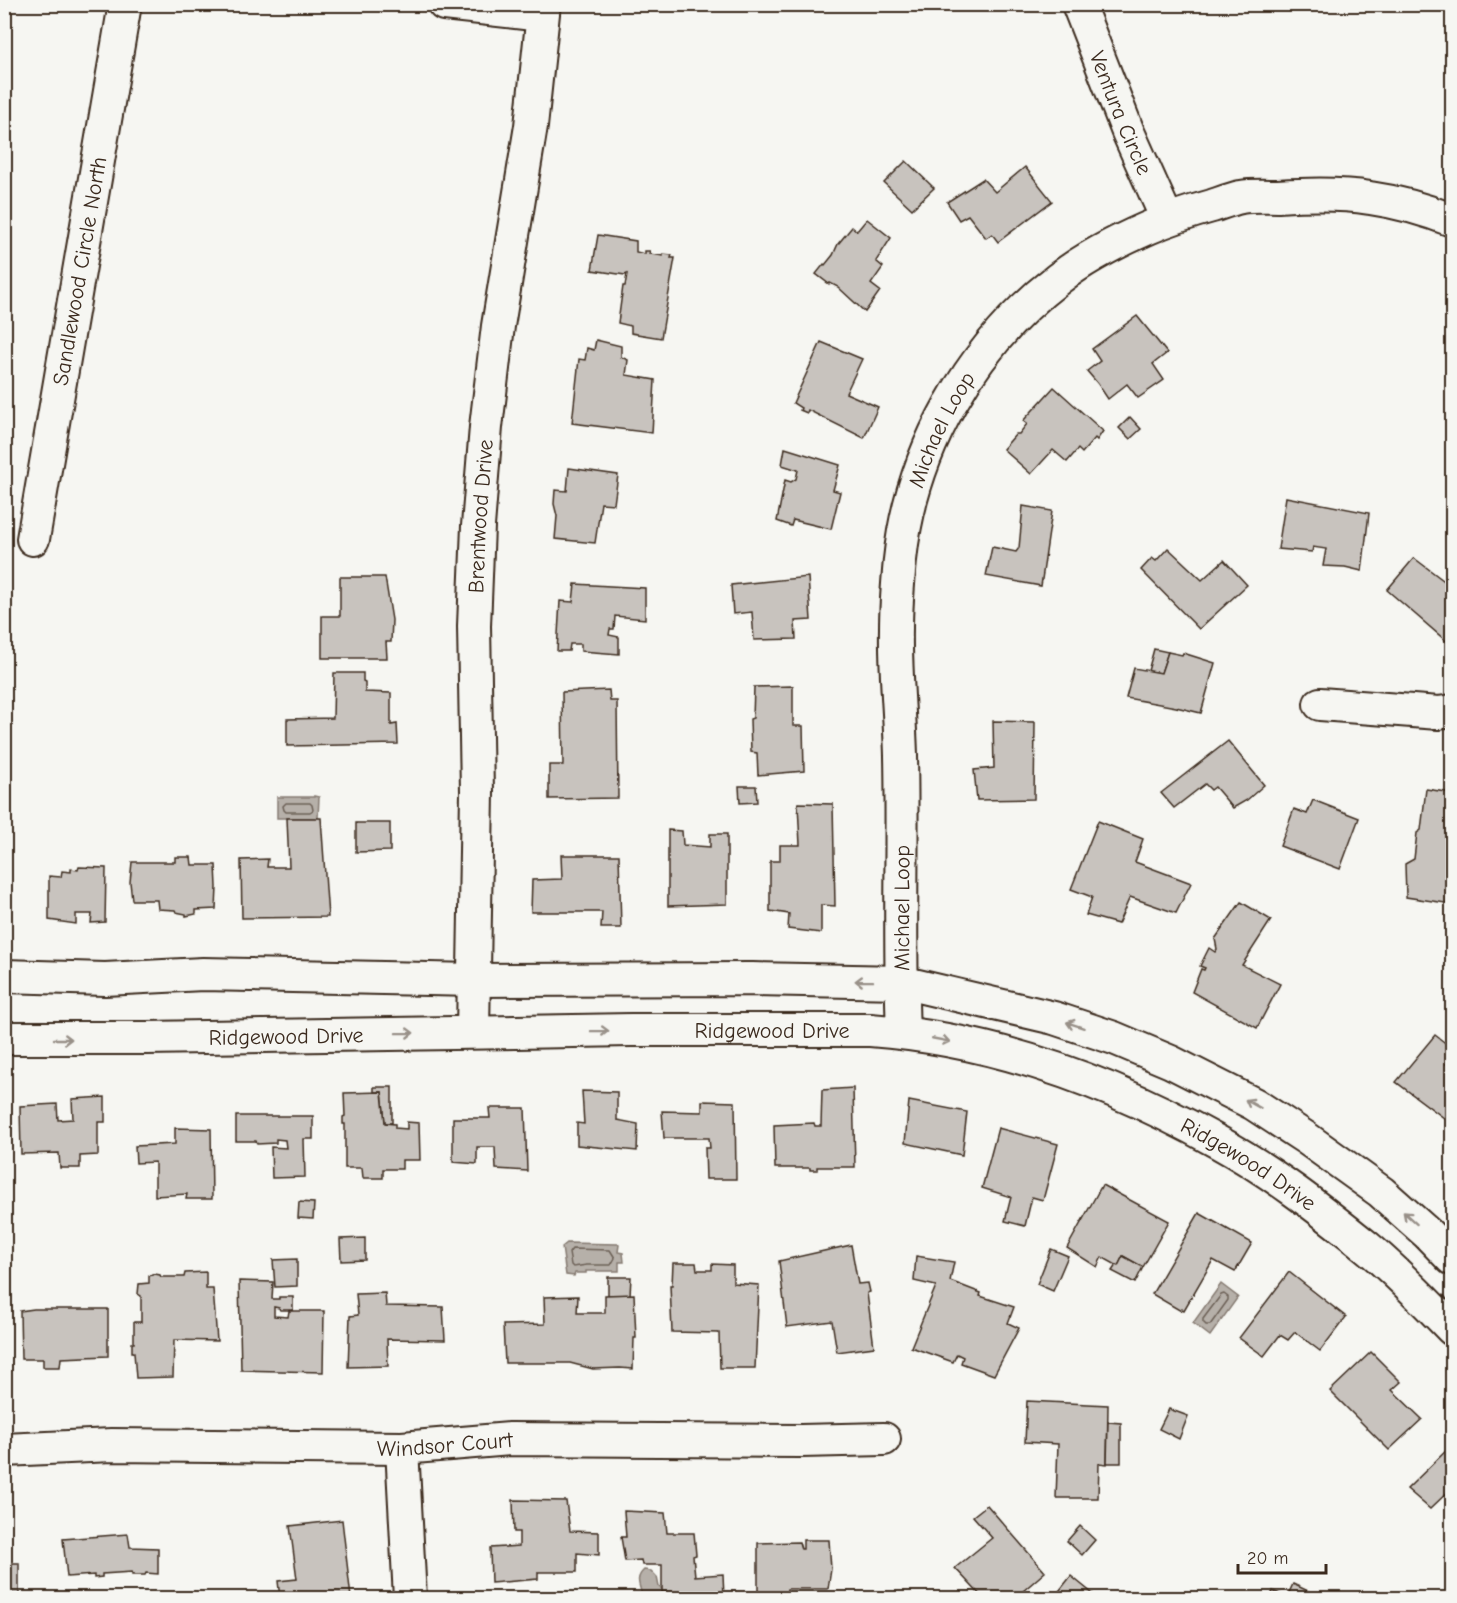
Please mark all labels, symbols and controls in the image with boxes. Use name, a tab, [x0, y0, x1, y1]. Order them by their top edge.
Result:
street label: Ventura Circle	[1084, 47, 1157, 179]
street label: Sandlewood Circle North	[48, 155, 113, 387]
street label: Michael Loop	[903, 367, 981, 491]
street label: Brentwood Drive	[463, 438, 499, 594]
street label: Michael Loop	[889, 845, 916, 971]
one-way arrow	[855, 975, 875, 987]
street label: Ridgewood Drive	[694, 1018, 849, 1044]
one-way arrow	[1066, 1019, 1085, 1030]
street label: Ridgewood Drive	[208, 1022, 364, 1051]
one-way arrow	[589, 1025, 609, 1036]
one-way arrow	[394, 1028, 414, 1039]
one-way arrow	[52, 1033, 72, 1045]
one-way arrow	[931, 1035, 950, 1046]
one-way arrow	[1244, 1098, 1262, 1109]
street label: Ridgewood Drive	[1176, 1112, 1321, 1216]
one-way arrow	[1403, 1211, 1418, 1225]
street label: Windsor Court	[377, 1427, 514, 1462]
scale bar	[1238, 1537, 1326, 1575]
text: 20 m	[1247, 1548, 1288, 1569]

